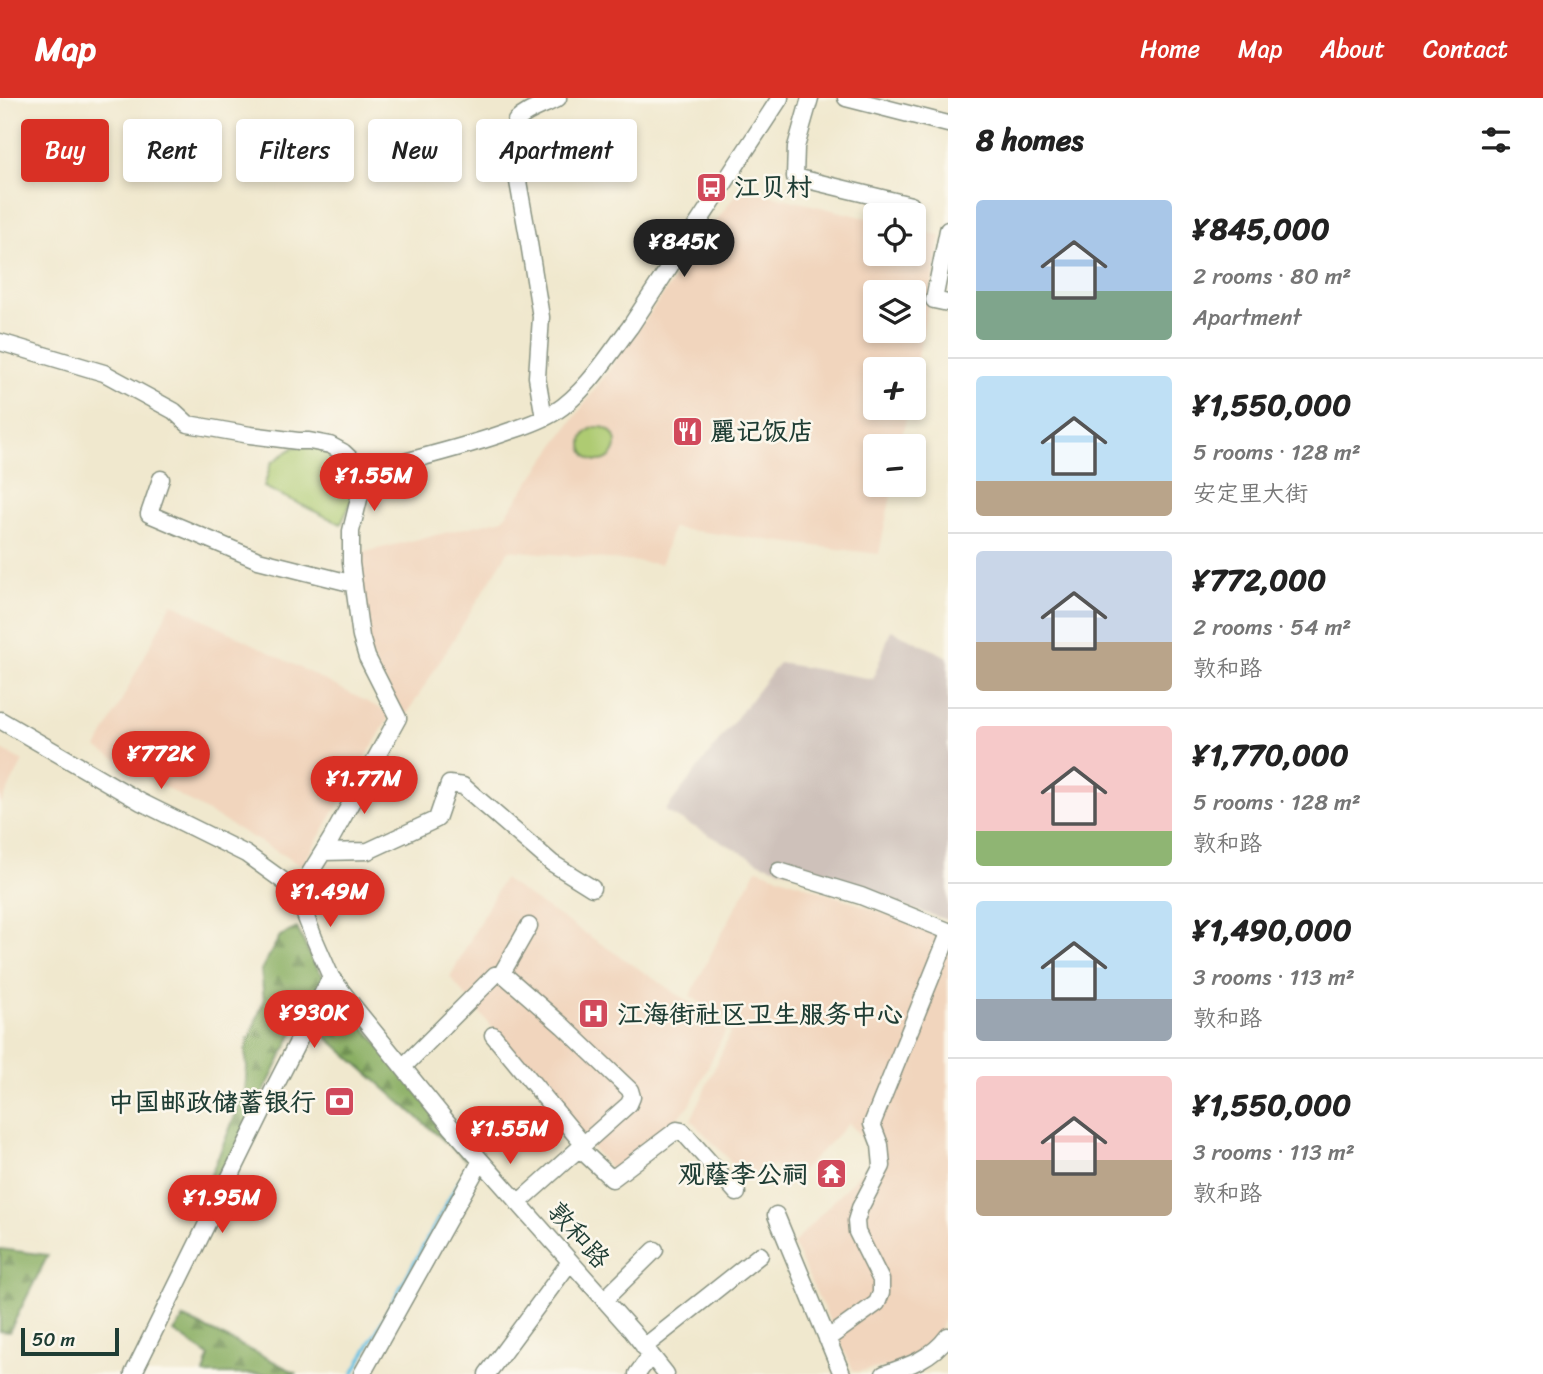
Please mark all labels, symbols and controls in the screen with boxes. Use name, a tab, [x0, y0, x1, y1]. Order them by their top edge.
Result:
text: Map	[35, 20, 96, 78]
text: Home	[1140, 28, 1200, 70]
text: Map	[1238, 28, 1282, 70]
text: About	[1320, 28, 1385, 70]
text: Contact	[1423, 28, 1508, 70]
text: 8 homes	[976, 113, 1084, 167]
chip: Buy	[21, 119, 109, 182]
chip: Rent	[123, 119, 222, 182]
chip: Filters	[236, 119, 354, 182]
chip: New	[368, 119, 462, 182]
chip: Apartment	[476, 119, 637, 182]
icon: filters	[1477, 121, 1515, 159]
place label: 江贝村	[734, 164, 812, 210]
bus stop icon: 江贝村	[694, 170, 728, 204]
text: ¥845,000	[1193, 202, 1330, 256]
map controls	[863, 203, 926, 497]
button: locate	[863, 203, 926, 266]
pin: ¥845K	[635, 220, 733, 279]
text: ¥845K	[649, 221, 719, 262]
icon: home	[1032, 228, 1116, 312]
text: 2 rooms · 80 m²	[1193, 256, 1351, 297]
button: layers	[863, 280, 926, 343]
text: Apartment	[1193, 297, 1302, 338]
button: +	[863, 357, 926, 420]
text: ¥1,550,000	[1193, 378, 1351, 432]
icon: home	[1032, 404, 1116, 488]
place label: 麗记饭店	[710, 408, 814, 454]
restaurant icon: 麗记饭店	[670, 414, 704, 448]
text: 5 rooms · 128 m²	[1193, 432, 1361, 473]
button: −	[863, 434, 926, 497]
pin: ¥1.55M	[317, 454, 431, 513]
text: ¥1.55M	[336, 455, 412, 496]
text: 安定里大街	[1193, 473, 1308, 514]
text: ¥772,000	[1193, 553, 1326, 607]
icon: home	[1032, 579, 1116, 663]
text: 2 rooms · 54 m²	[1193, 607, 1351, 648]
text: 敦和路	[1193, 648, 1262, 689]
text: ¥1,770,000	[1193, 728, 1349, 782]
pin: ¥772K	[112, 732, 210, 791]
text: ¥772K	[128, 733, 194, 774]
icon: home	[1032, 754, 1116, 838]
pin: ¥1.77M	[307, 756, 421, 816]
text: ¥1.77M	[327, 758, 401, 799]
text: 5 rooms · 128 m²	[1193, 782, 1361, 823]
text: 敦和路	[1193, 823, 1262, 864]
pin: ¥1.49M	[273, 870, 387, 929]
text: ¥1.49M	[292, 871, 368, 912]
text: ¥1,490,000	[1193, 903, 1352, 957]
icon: home	[1032, 929, 1116, 1013]
text: 3 rooms · 113 m²	[1193, 957, 1355, 998]
pin: ¥930K	[265, 990, 363, 1050]
place label: 江海街社区卫生服务中心	[617, 991, 903, 1037]
text: ¥930K	[280, 992, 348, 1033]
hospital icon: 江海街社区卫生服务中心	[577, 997, 611, 1031]
text: 敦和路	[1193, 998, 1262, 1039]
text: ¥1,550,000	[1193, 1078, 1351, 1132]
place label: 中国邮政储蓄银行	[108, 1079, 316, 1125]
bank icon: 中国邮政储蓄银行	[322, 1085, 356, 1119]
icon: home	[1032, 1104, 1116, 1188]
pin: ¥1.55M	[453, 1107, 567, 1166]
text: ¥1.55M	[472, 1108, 548, 1149]
text: 3 rooms · 113 m²	[1193, 1132, 1355, 1173]
place label: 观蔭李公祠	[678, 1151, 808, 1197]
temple icon: 观蔭李公祠	[814, 1157, 848, 1191]
text: 敦和路	[1193, 1173, 1262, 1214]
pin: ¥1.95M	[165, 1176, 279, 1235]
text: ¥1.95M	[184, 1177, 260, 1218]
street label: 敦和路	[536, 1191, 622, 1279]
text: 50 m	[32, 1323, 75, 1356]
scale bar	[21, 1325, 119, 1357]

